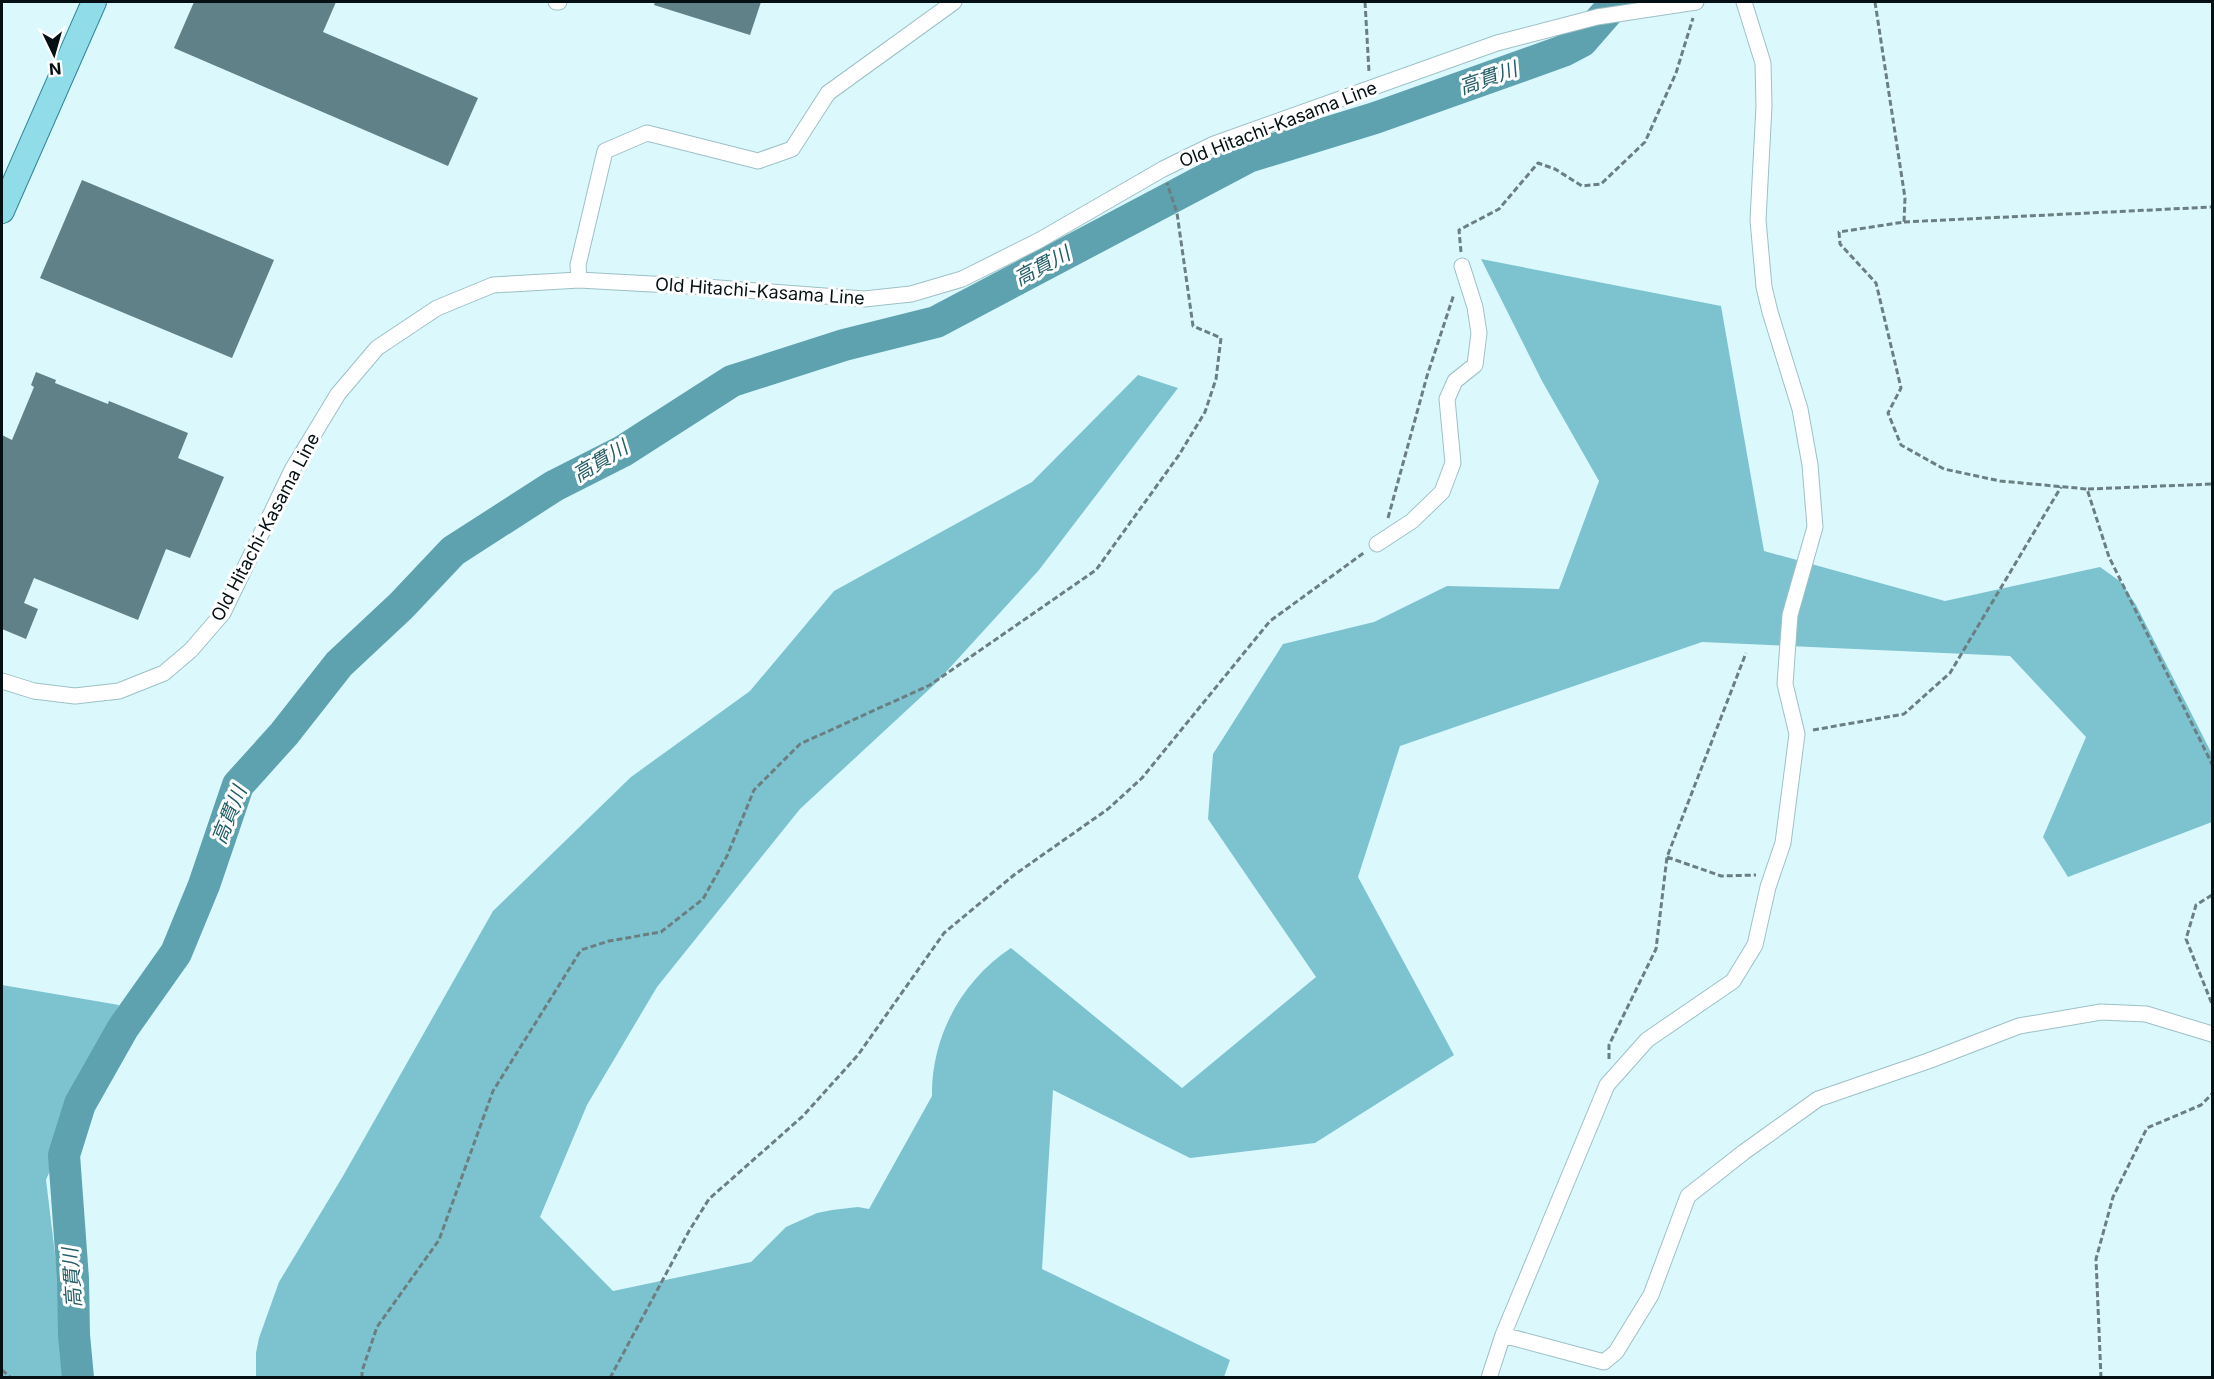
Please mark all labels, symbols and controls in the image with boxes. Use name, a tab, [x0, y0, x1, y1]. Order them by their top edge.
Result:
north arrow	[24, 24, 84, 84]
water label: 高貫川	[1456, 56, 1522, 99]
text: N	[48, 58, 62, 79]
street label: Old Hitachi-Kasama Line	[1176, 77, 1380, 171]
water label: 高貫川	[1010, 240, 1076, 291]
street label: Old Hitachi-Kasama Line	[655, 273, 865, 309]
street label: Old Hitachi-Kasama Line	[206, 429, 324, 625]
water label: 高貫川	[568, 434, 634, 487]
water label: 高貫川	[207, 781, 252, 847]
water label: 高貫川	[58, 1245, 86, 1309]

